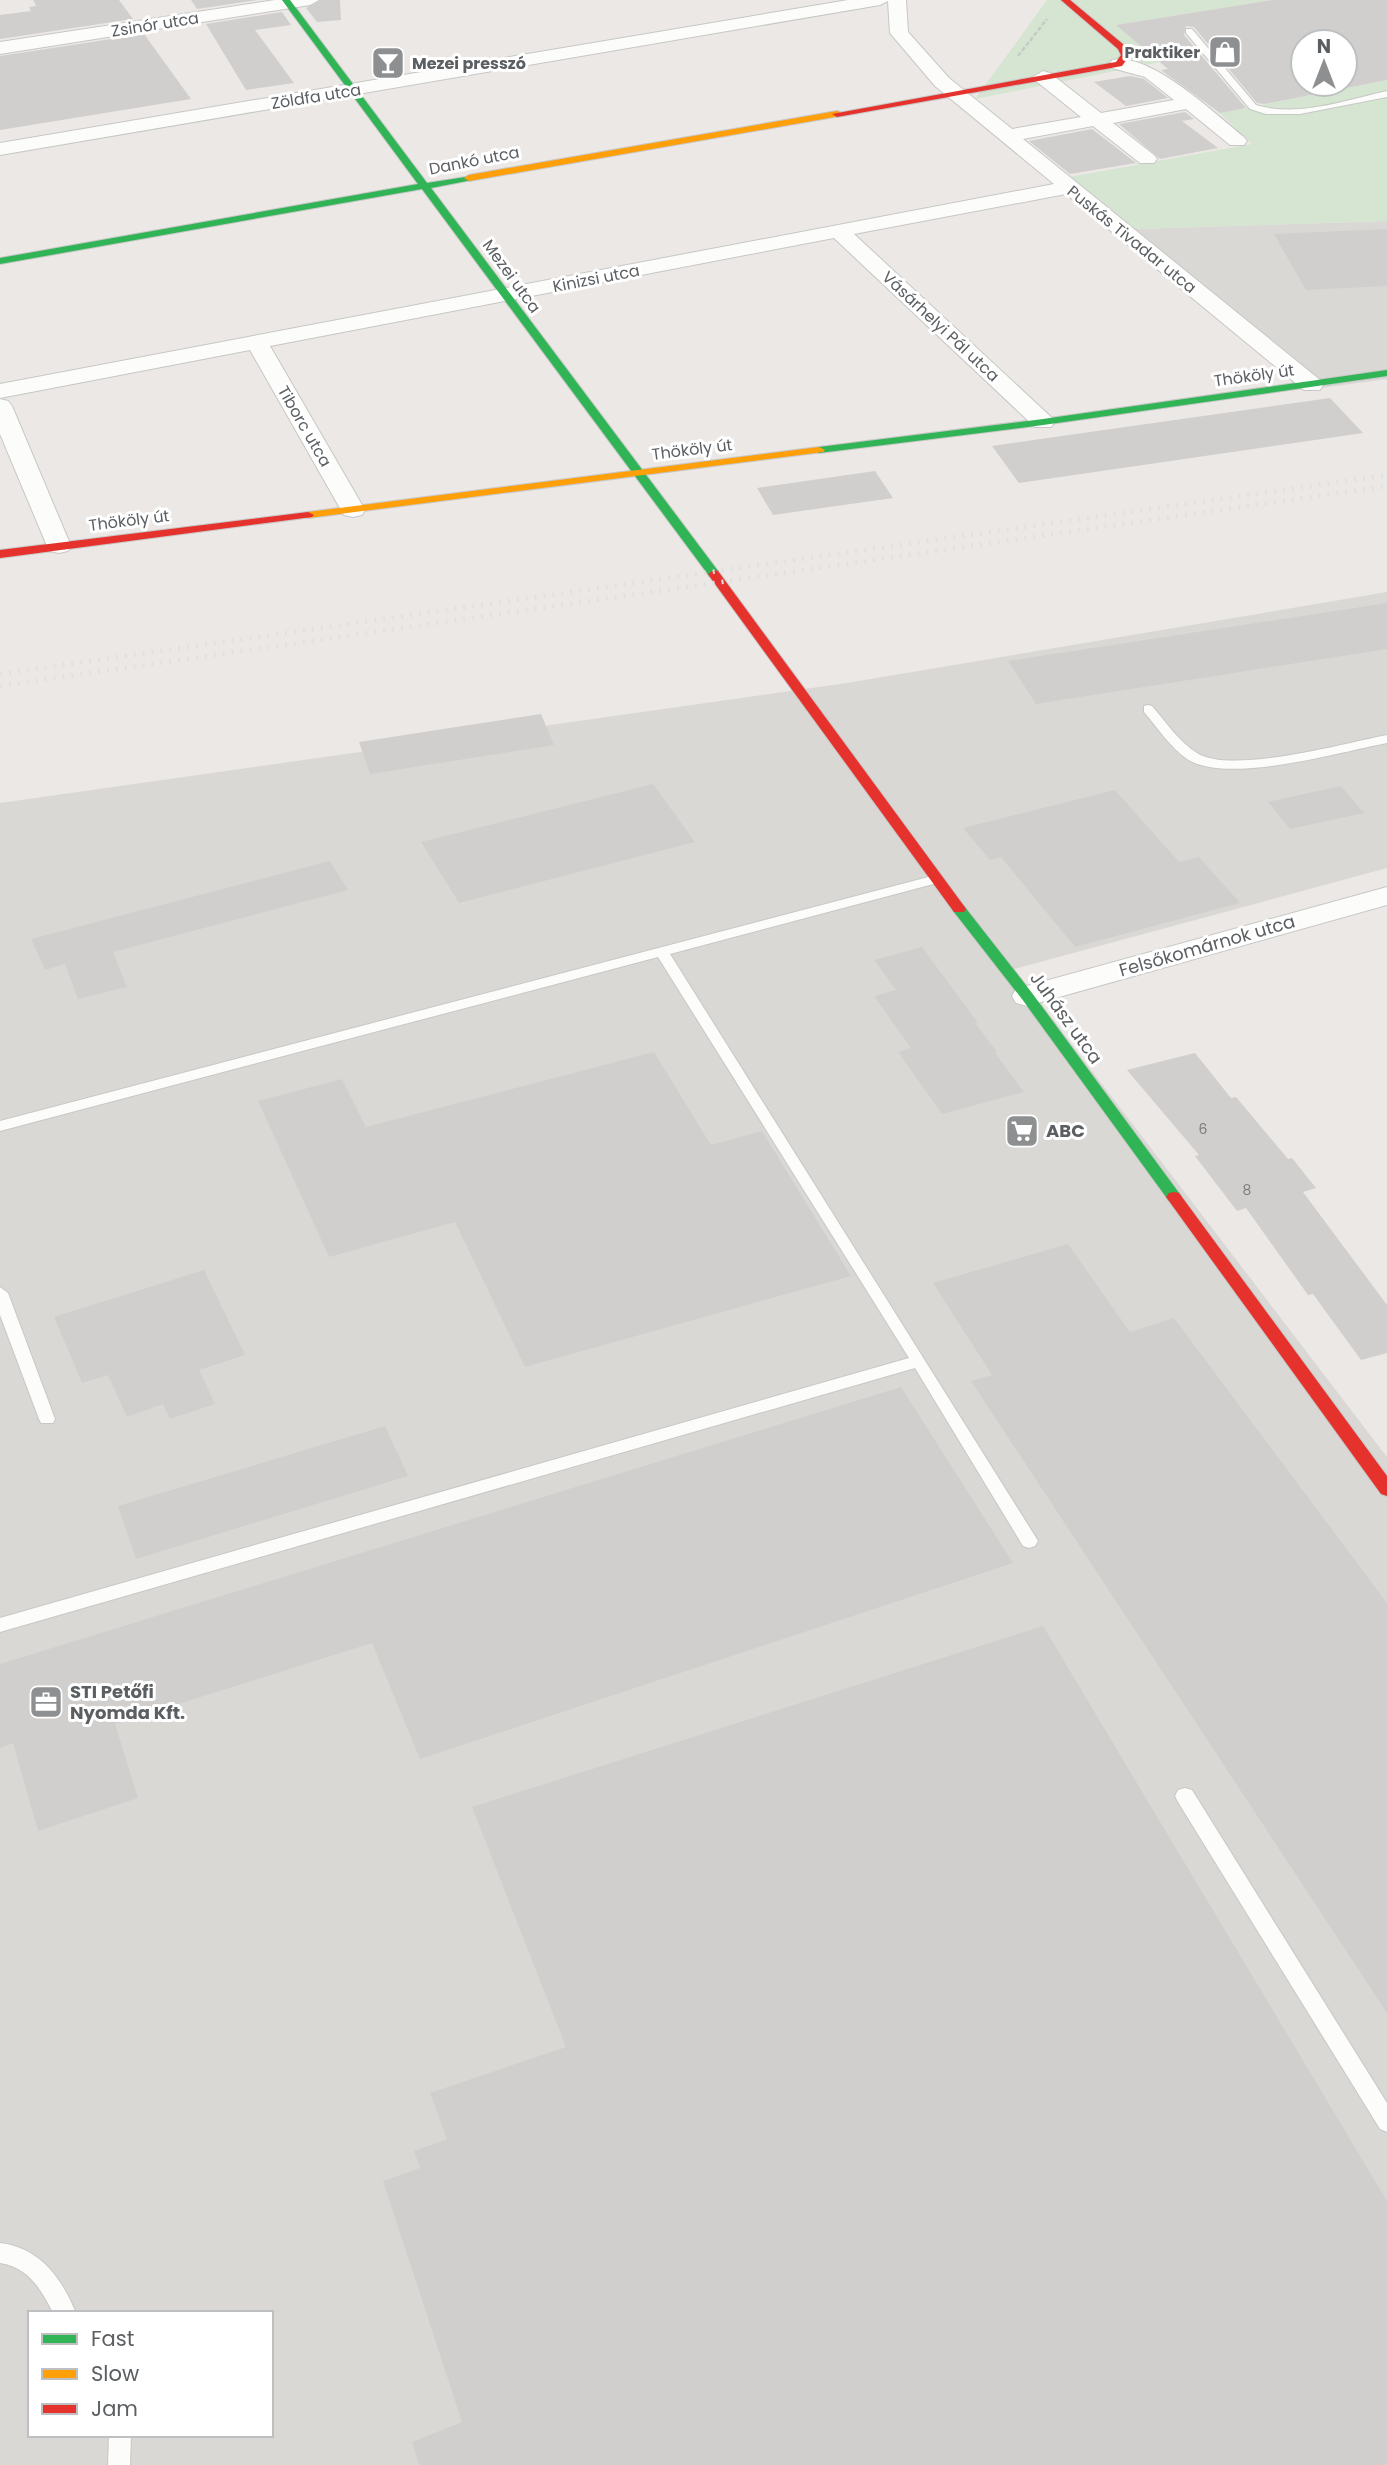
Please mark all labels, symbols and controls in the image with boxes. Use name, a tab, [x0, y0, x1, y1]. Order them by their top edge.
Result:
street label: Zsinór utca	[110, 6, 200, 43]
north arrow	[1289, 28, 1359, 98]
shop icon: Praktiker	[1206, 33, 1244, 71]
text: N	[1317, 33, 1331, 60]
place label: Praktiker	[1125, 41, 1200, 64]
bar icon: Mezei presszó	[369, 44, 407, 82]
place label: Mezei presszó	[412, 52, 526, 75]
street label: Zöldfa utca	[270, 78, 363, 115]
street label: Dankó utca	[427, 140, 521, 181]
street label: Puskás Tivadar utca	[1062, 180, 1201, 299]
street label: Mezei utca	[477, 235, 546, 318]
street label: Kinizsi utca	[551, 259, 642, 298]
street label: Vásárhelyi Pál utca	[877, 266, 1004, 387]
street label: Thököly út	[1212, 358, 1296, 393]
street label: Tiborc utca	[272, 381, 337, 471]
street label: Thököly út	[651, 433, 734, 466]
street label: Thököly út	[88, 504, 171, 537]
street label: Felsőkomárnok utca	[1116, 908, 1298, 983]
street label: Juhász utca	[1024, 967, 1108, 1069]
supermarket icon: ABC	[1003, 1112, 1041, 1150]
place label: ABC	[1046, 1118, 1085, 1143]
house number: 6	[1199, 1119, 1208, 1139]
house number: 8	[1243, 1180, 1252, 1200]
place label: STI Petőfi Nyomda Kft.	[70, 1679, 185, 1725]
office icon: STI Petőfi Nyomda Kft.	[27, 1683, 65, 1721]
legend	[28, 2311, 273, 2437]
text: Fast	[91, 2324, 134, 2353]
text: Slow	[91, 2359, 139, 2388]
text: Jam	[91, 2394, 138, 2423]

